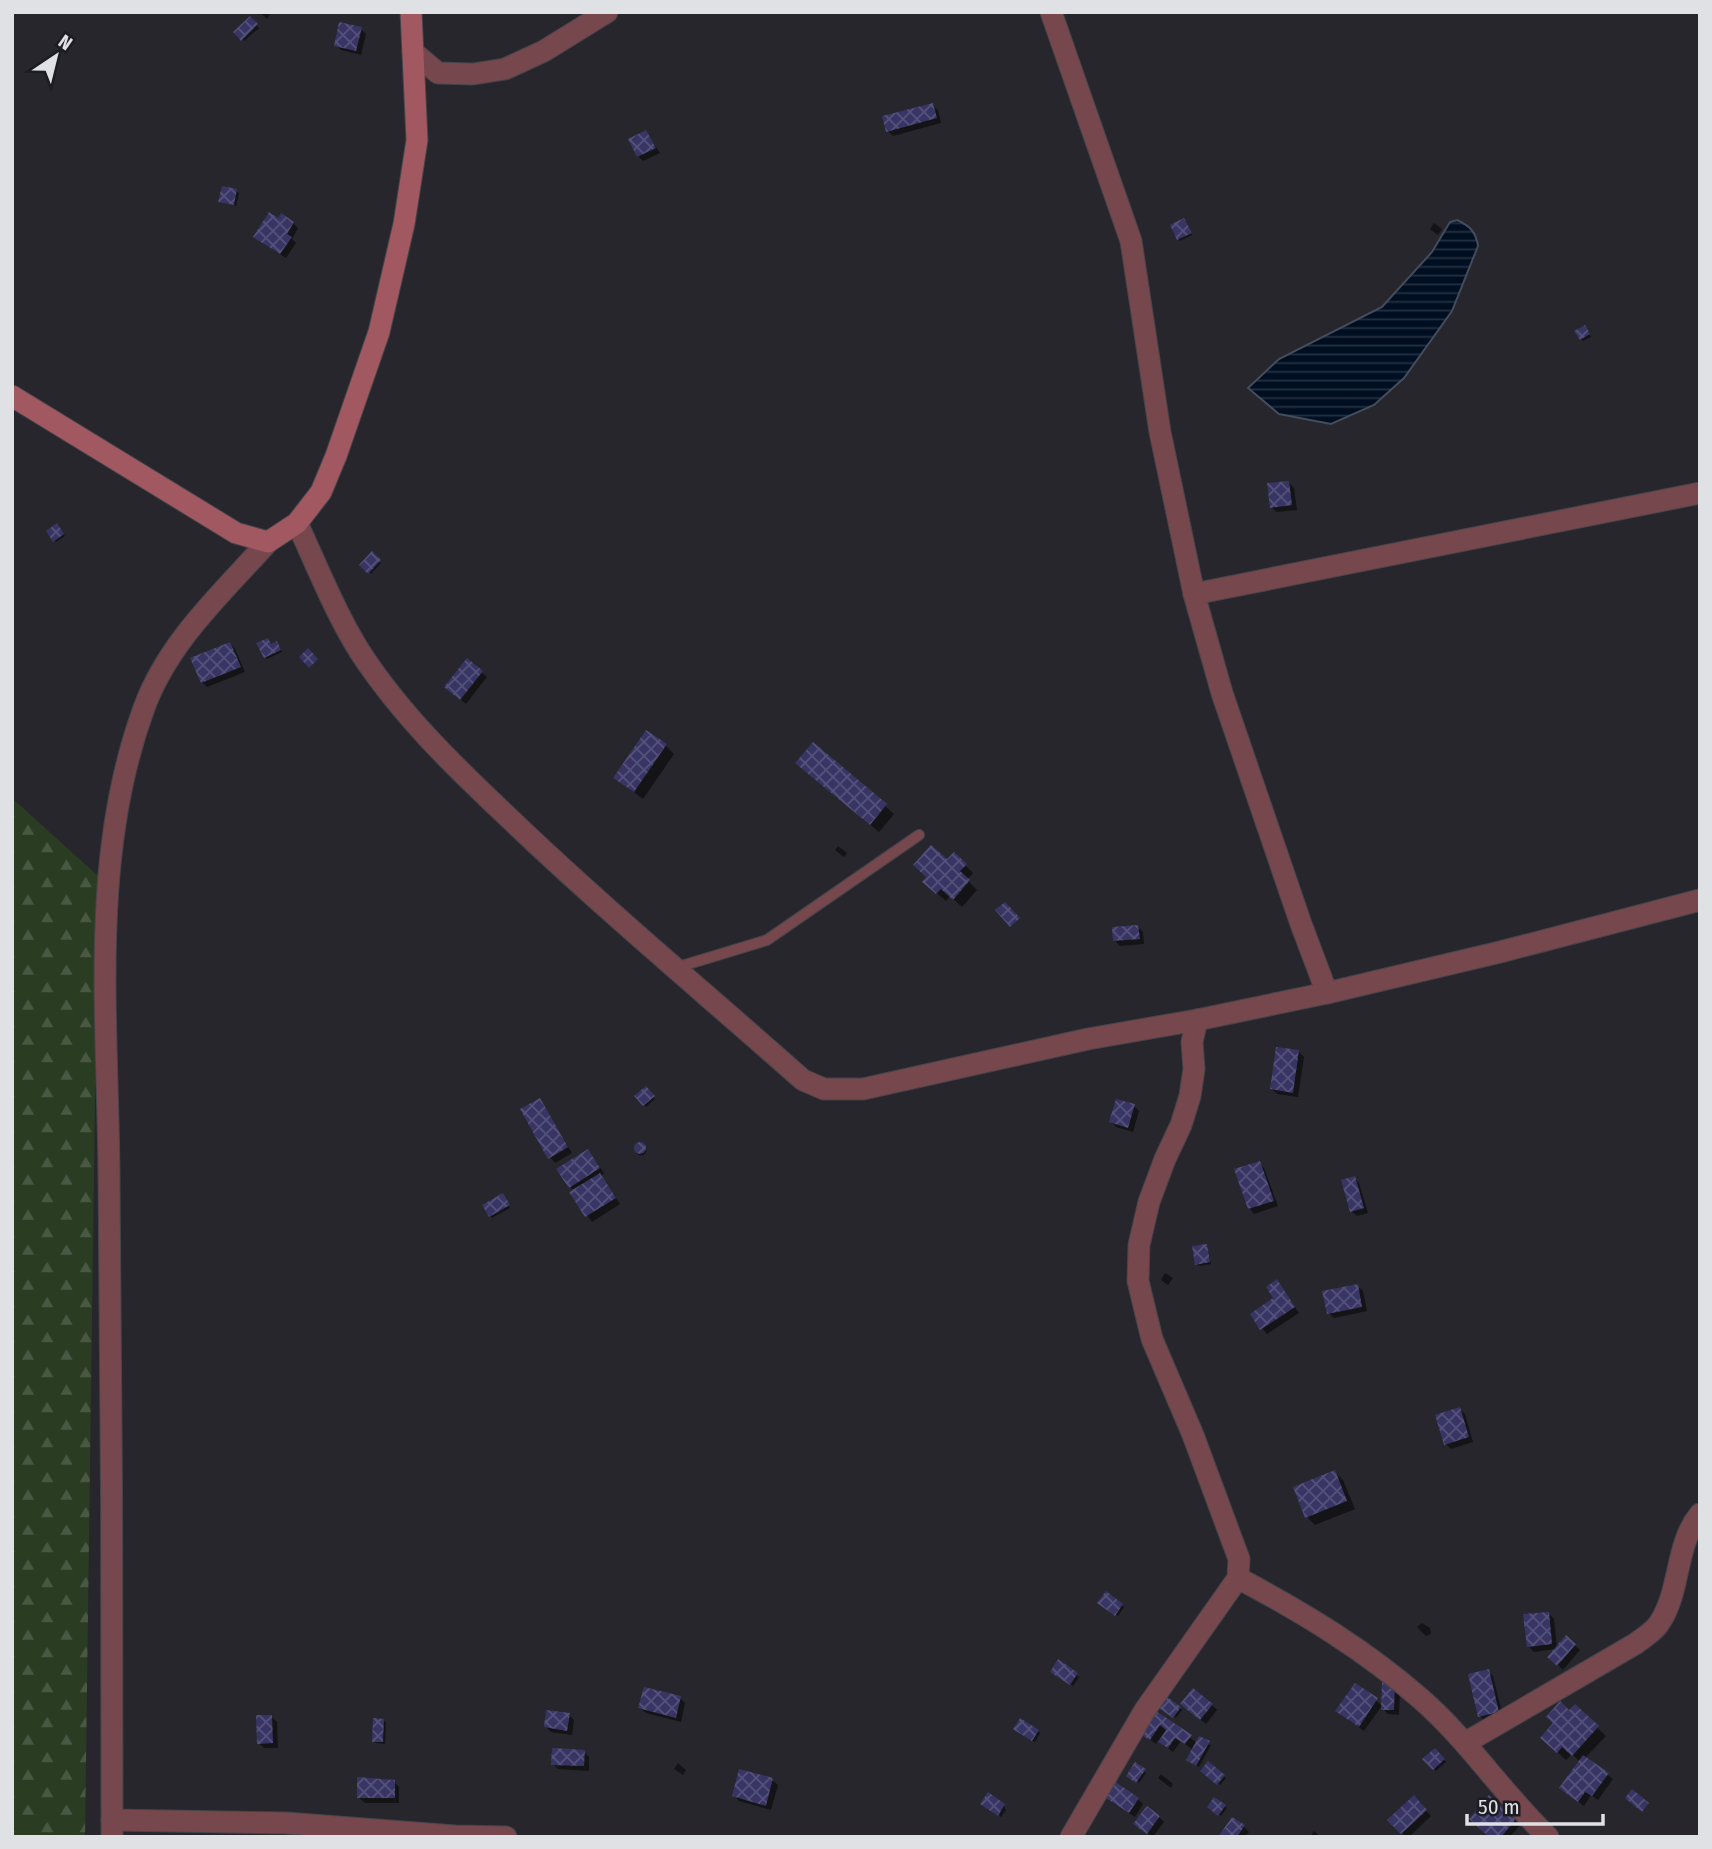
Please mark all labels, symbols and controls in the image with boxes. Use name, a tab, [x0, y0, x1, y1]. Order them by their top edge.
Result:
north arrow	[21, 21, 91, 91]
text: N	[54, 30, 77, 55]
scale bar	[1467, 1783, 1604, 1827]
text: 50 m	[1478, 1794, 1520, 1820]

